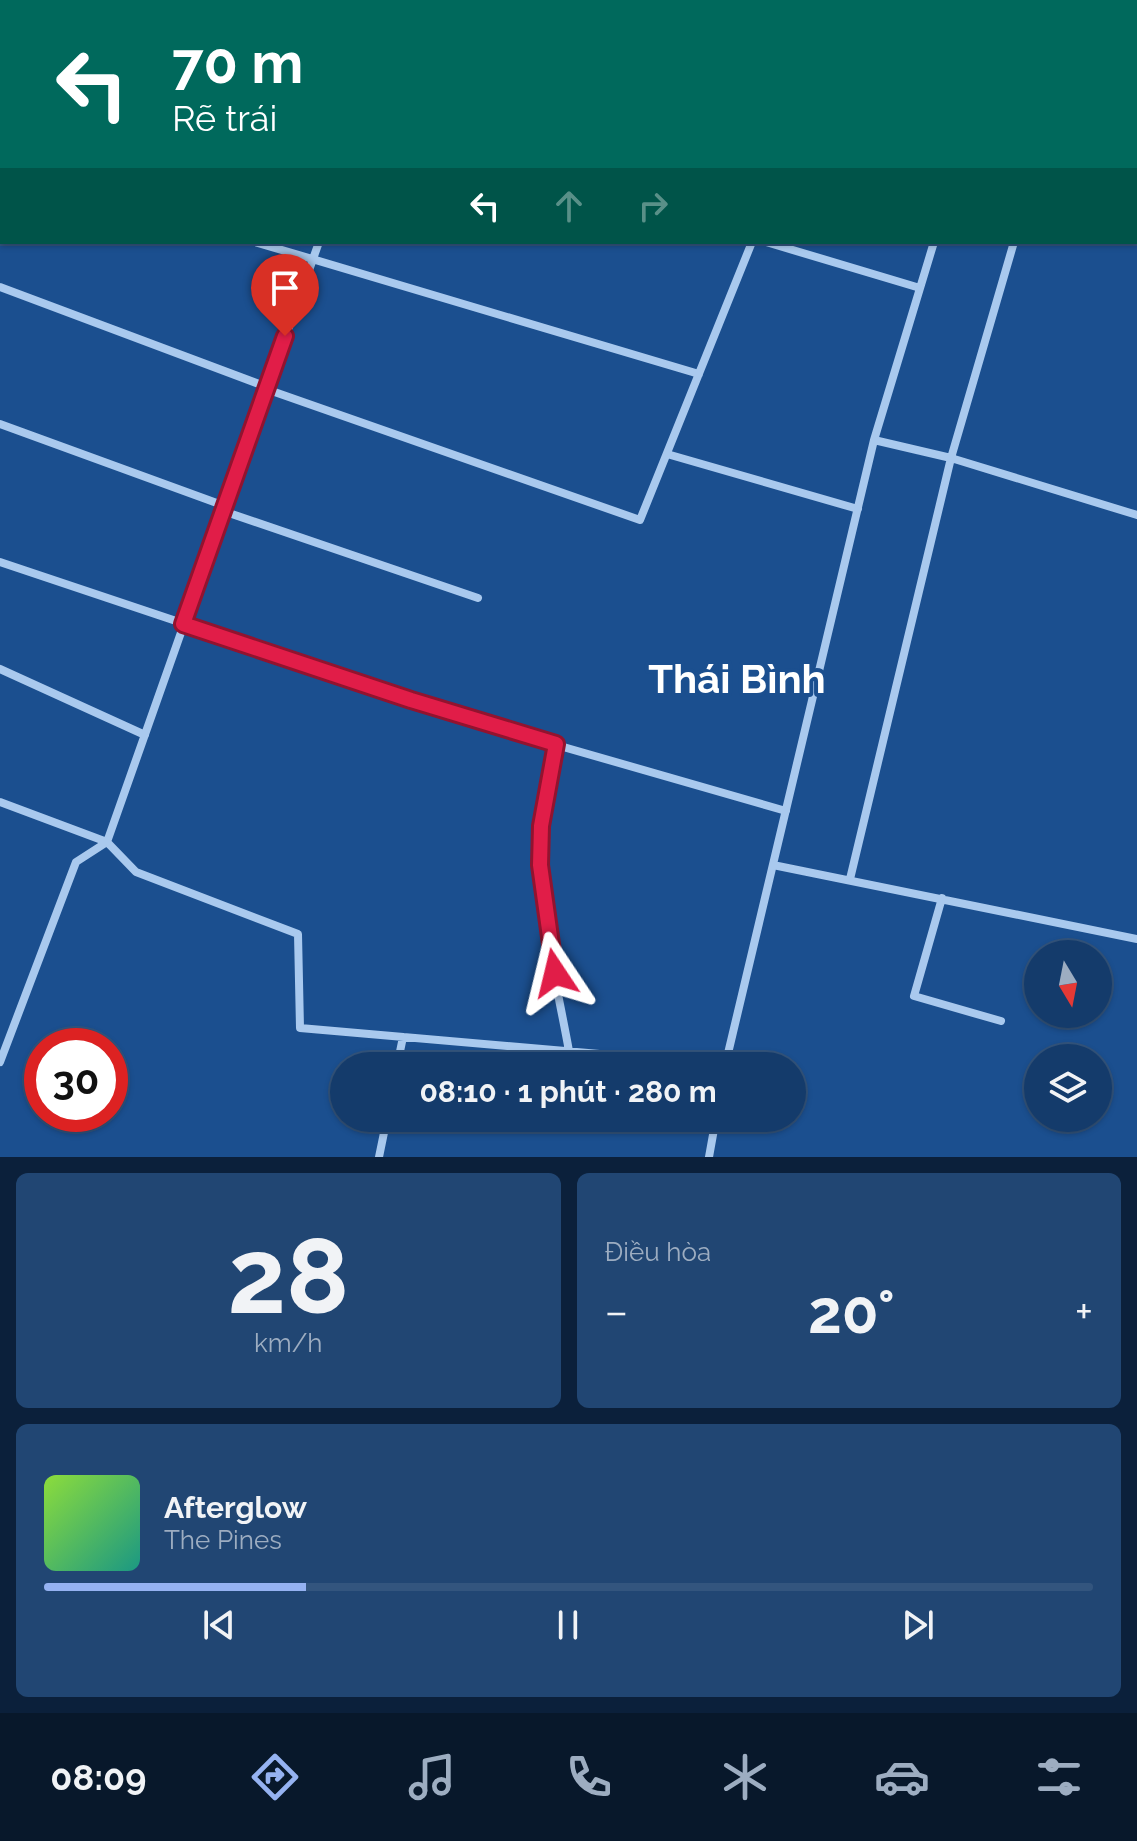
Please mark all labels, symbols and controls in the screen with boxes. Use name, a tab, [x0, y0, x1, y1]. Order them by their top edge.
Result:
text: 70 m	[172, 30, 303, 96]
icon: left	[40, 32, 144, 136]
text: Rẽ trái	[172, 97, 277, 139]
icon: left	[463, 184, 507, 228]
icon: ahead	[547, 184, 591, 228]
icon: right	[631, 184, 675, 228]
pin	[251, 254, 319, 336]
icon: arrive	[263, 266, 307, 310]
district label: Thái Bình	[648, 655, 826, 702]
position arrow	[513, 931, 597, 1015]
north arrow	[1024, 940, 1112, 1028]
map controls	[1024, 940, 1112, 1132]
speed limit sign: 30	[24, 1028, 128, 1132]
button: layers	[1024, 1044, 1112, 1132]
text: 08:10 · 1 phút · 280 m	[419, 1074, 717, 1109]
text: 28	[228, 1215, 349, 1337]
text: Điều hòa	[605, 1237, 711, 1267]
text: 20°	[808, 1277, 895, 1347]
text: −	[605, 1286, 628, 1337]
text: +	[1075, 1286, 1093, 1337]
text: km/h	[254, 1328, 323, 1358]
text: Afterglow	[164, 1490, 307, 1525]
text: The Pines	[164, 1525, 282, 1555]
icon: previous	[197, 1603, 241, 1647]
icon: pause	[546, 1603, 590, 1647]
icon: next	[896, 1603, 940, 1647]
icon: directions	[247, 1749, 303, 1805]
icon: music	[404, 1749, 460, 1805]
icon: phone	[561, 1749, 617, 1805]
icon: climate	[717, 1749, 773, 1805]
icon: car	[874, 1749, 930, 1805]
icon: filters	[1031, 1749, 1087, 1805]
text: 08:09	[50, 1756, 146, 1798]

